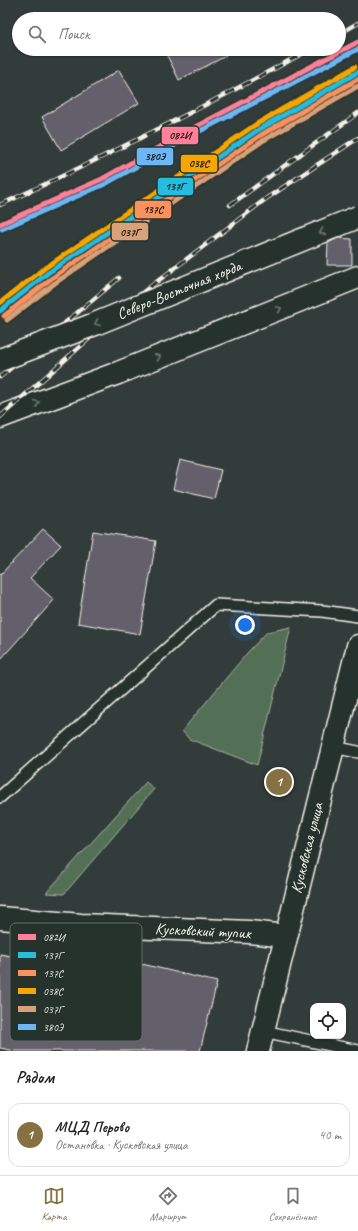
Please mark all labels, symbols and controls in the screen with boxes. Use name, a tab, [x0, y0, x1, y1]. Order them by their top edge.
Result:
search box	[12, 12, 346, 56]
icon: search	[26, 23, 48, 45]
text: Поиск	[58, 25, 90, 44]
line badge: 082И	[161, 126, 199, 145]
text: 082И	[169, 128, 193, 142]
line badge: 380Э	[136, 147, 174, 166]
text: 380Э	[145, 149, 167, 163]
line badge: 038С	[180, 154, 218, 173]
text: 038С	[189, 156, 211, 170]
line badge: 137Г	[157, 177, 194, 196]
text: 137Г	[165, 179, 188, 193]
line badge: 137С	[134, 200, 172, 219]
text: 137С	[143, 202, 165, 216]
line badge: 037Г	[111, 222, 149, 241]
text: 037Г	[120, 225, 143, 239]
one-way arrow	[318, 228, 325, 236]
street label: Северо-Восточная хорда	[114, 255, 246, 324]
one-way arrow	[275, 305, 282, 313]
one-way arrow	[94, 318, 101, 326]
one-way arrow	[154, 354, 162, 362]
one-way arrow	[33, 400, 40, 408]
your location	[235, 615, 255, 635]
pin: 1	[266, 767, 292, 797]
street label: Кусковская улица	[286, 800, 328, 895]
street label: Кусковский тупик	[155, 919, 253, 944]
legend	[10, 923, 142, 1041]
text: 082И	[43, 930, 67, 944]
text: 137Г	[43, 948, 66, 962]
text: 137С	[43, 966, 65, 980]
text: 038С	[43, 984, 65, 998]
text: 037Г	[43, 1002, 66, 1016]
map controls	[310, 1003, 346, 1039]
button: locate	[310, 1003, 346, 1039]
text: 380Э	[43, 1020, 65, 1034]
text: Рядом	[16, 1067, 54, 1088]
text: МЦД Перово	[55, 1118, 129, 1137]
text: 1	[27, 1127, 33, 1143]
text: 40 m	[319, 1127, 341, 1143]
text: Остановка · Кусковская улица	[55, 1137, 188, 1153]
tab: Карта	[41, 1185, 67, 1223]
tab: Маршрут	[150, 1185, 186, 1223]
tab: Сохранённые	[269, 1185, 317, 1223]

